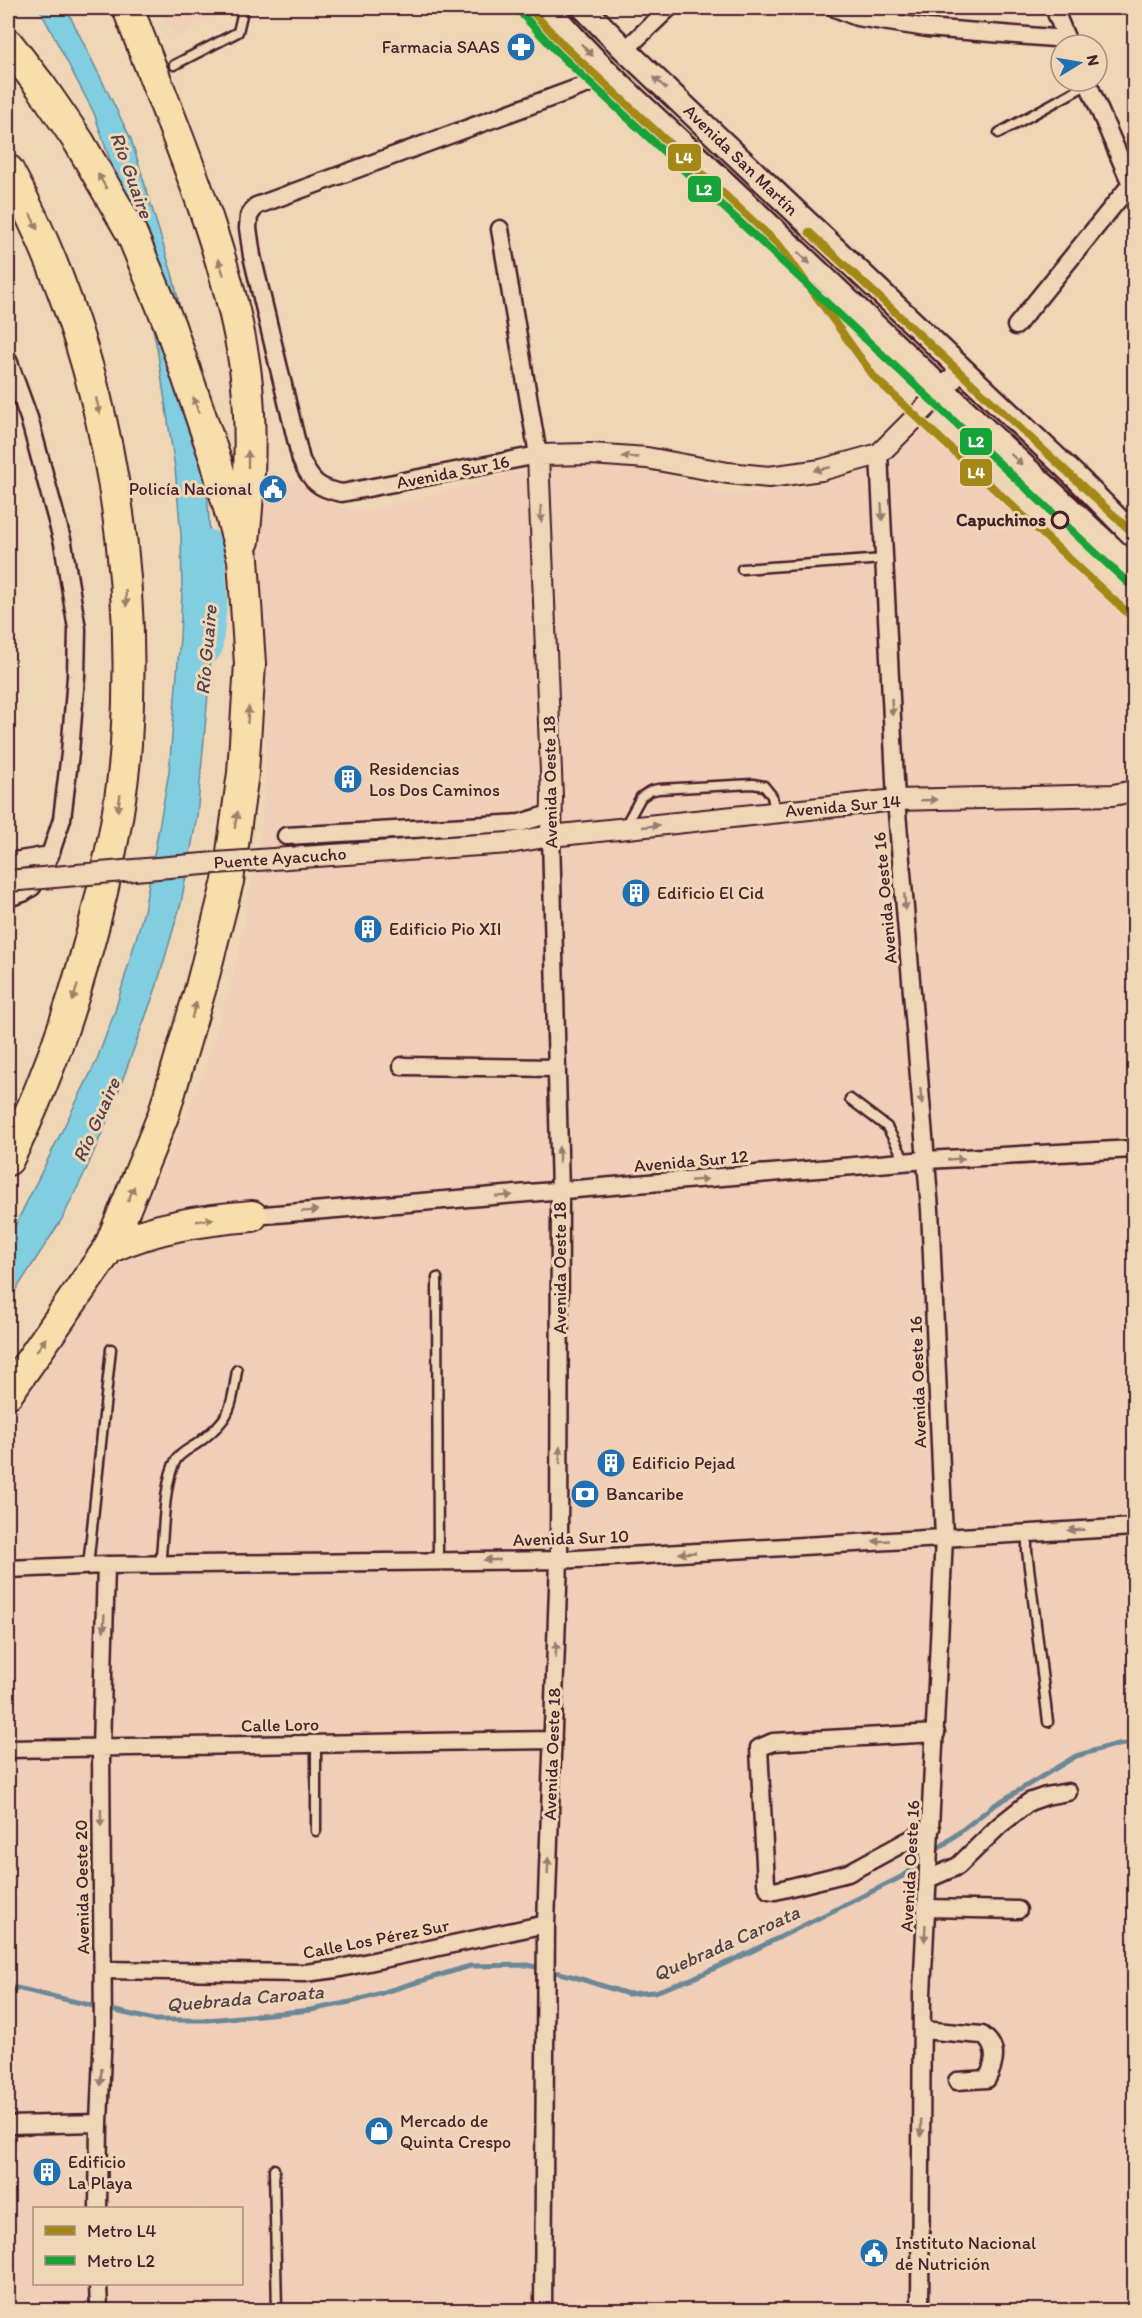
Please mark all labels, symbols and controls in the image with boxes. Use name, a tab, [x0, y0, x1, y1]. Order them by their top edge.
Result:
pharmacy icon: Farmacia SAAS	[505, 31, 537, 63]
north arrow	[1049, 33, 1109, 93]
place label: Farmacia SAAS	[382, 36, 500, 58]
one-way arrow	[580, 43, 594, 57]
text: N	[1083, 53, 1104, 67]
one-way arrow	[652, 76, 667, 90]
street label: Avenida San Martín	[679, 100, 803, 220]
water label: Río Guaire	[105, 129, 159, 223]
line badge: L4	[667, 143, 702, 172]
text: L4	[675, 148, 693, 167]
one-way arrow	[96, 173, 107, 189]
line badge: L2	[687, 175, 722, 203]
text: L2	[696, 180, 713, 199]
one-way arrow	[30, 213, 39, 230]
one-way arrow	[796, 251, 811, 265]
one-way arrow	[216, 258, 226, 276]
one-way arrow	[94, 396, 104, 415]
one-way arrow	[191, 396, 201, 414]
line badge: L2	[959, 427, 993, 456]
text: L2	[968, 432, 985, 451]
one-way arrow	[244, 450, 253, 469]
street label: Avenida Sur 16	[395, 450, 511, 494]
one-way arrow	[620, 452, 639, 461]
one-way arrow	[1009, 452, 1024, 466]
line badge: L4	[959, 458, 993, 487]
text: L4	[967, 463, 985, 482]
one-way arrow	[813, 465, 832, 474]
public building icon: Policía Nacional	[257, 473, 289, 505]
place label: Policía Nacional	[129, 478, 252, 500]
one-way arrow	[877, 503, 886, 522]
one-way arrow	[536, 504, 545, 523]
place label: Capuchinos	[956, 509, 1046, 531]
marker: Capuchinos	[1051, 511, 1069, 529]
one-way arrow	[121, 589, 131, 608]
water label: Río Guaire	[190, 603, 222, 696]
one-way arrow	[887, 698, 896, 717]
one-way arrow	[243, 705, 252, 724]
street label: Avenida Oeste 18	[538, 715, 562, 848]
place label: Residencias Los Dos Caminos	[369, 758, 500, 801]
building icon: Residencias Los Dos Caminos	[332, 763, 364, 795]
street label: Avenida Sur 14	[784, 790, 902, 822]
one-way arrow	[115, 794, 124, 813]
one-way arrow	[920, 795, 939, 804]
one-way arrow	[232, 810, 241, 829]
one-way arrow	[642, 821, 661, 830]
street label: Avenida Oeste 16	[868, 831, 902, 965]
street label: Puente Ayacucho	[213, 842, 347, 874]
building icon: Edificio El Cid	[620, 877, 652, 909]
place label: Edificio El Cid	[657, 882, 764, 904]
one-way arrow	[900, 892, 910, 911]
building icon: Edificio Pio XII	[352, 913, 384, 945]
place label: Edificio Pio XII	[389, 918, 501, 940]
one-way arrow	[70, 984, 80, 1002]
one-way arrow	[190, 1001, 199, 1019]
water label: Río Guaire	[67, 1073, 126, 1166]
one-way arrow	[916, 1087, 926, 1106]
one-way arrow	[554, 1145, 563, 1164]
street label: Avenida Sur 12	[633, 1145, 750, 1177]
one-way arrow	[946, 1154, 965, 1163]
one-way arrow	[689, 1175, 708, 1185]
one-way arrow	[127, 1185, 136, 1203]
one-way arrow	[495, 1191, 514, 1201]
street label: Avenida Oeste 18	[549, 1202, 571, 1334]
one-way arrow	[301, 1207, 320, 1216]
one-way arrow	[196, 1216, 215, 1225]
street label: Avenida Oeste 16	[905, 1316, 931, 1448]
one-way arrow	[35, 1337, 47, 1353]
one-way arrow	[555, 1445, 565, 1464]
building icon: Edificio Pejad	[595, 1447, 627, 1479]
place label: Edificio Pejad	[632, 1452, 736, 1474]
bank icon: Bancaribe	[569, 1478, 601, 1510]
place label: Bancaribe	[606, 1483, 684, 1505]
street label: Avenida Sur 10	[513, 1525, 629, 1551]
one-way arrow	[1067, 1525, 1086, 1535]
one-way arrow	[872, 1537, 891, 1546]
one-way arrow	[677, 1548, 696, 1557]
one-way arrow	[482, 1555, 501, 1565]
one-way arrow	[100, 1614, 109, 1633]
one-way arrow	[551, 1640, 561, 1659]
street label: Avenida Oeste 18	[539, 1687, 565, 1821]
street label: Calle Loro	[241, 1713, 319, 1737]
street label: Avenida Oeste 16	[896, 1799, 924, 1933]
one-way arrow	[96, 1809, 106, 1828]
street label: Avenida Oeste 20	[70, 1819, 94, 1955]
one-way arrow	[543, 1856, 553, 1875]
water label: Quebrada Caroata	[649, 1899, 804, 1986]
street label: Calle Los Pérez Sur	[301, 1914, 452, 1964]
one-way arrow	[921, 1924, 930, 1943]
water label: Quebrada Caroata	[165, 1979, 326, 2017]
one-way arrow	[96, 2067, 105, 2086]
place label: Mercado de Quinta Crespo	[400, 2110, 511, 2153]
shop icon: Mercado de Quinta Crespo	[363, 2115, 395, 2147]
one-way arrow	[916, 2119, 925, 2138]
place label: Edificio La Playa	[68, 2151, 133, 2194]
building icon: Edificio La Playa	[31, 2156, 63, 2188]
legend	[33, 2207, 243, 2285]
text: Metro L4	[87, 2220, 157, 2242]
place label: Instituto Nacional de Nutrición	[895, 2232, 1036, 2275]
public building icon: Instituto Nacional de Nutrición	[858, 2237, 890, 2269]
text: Metro L2	[87, 2250, 156, 2272]

